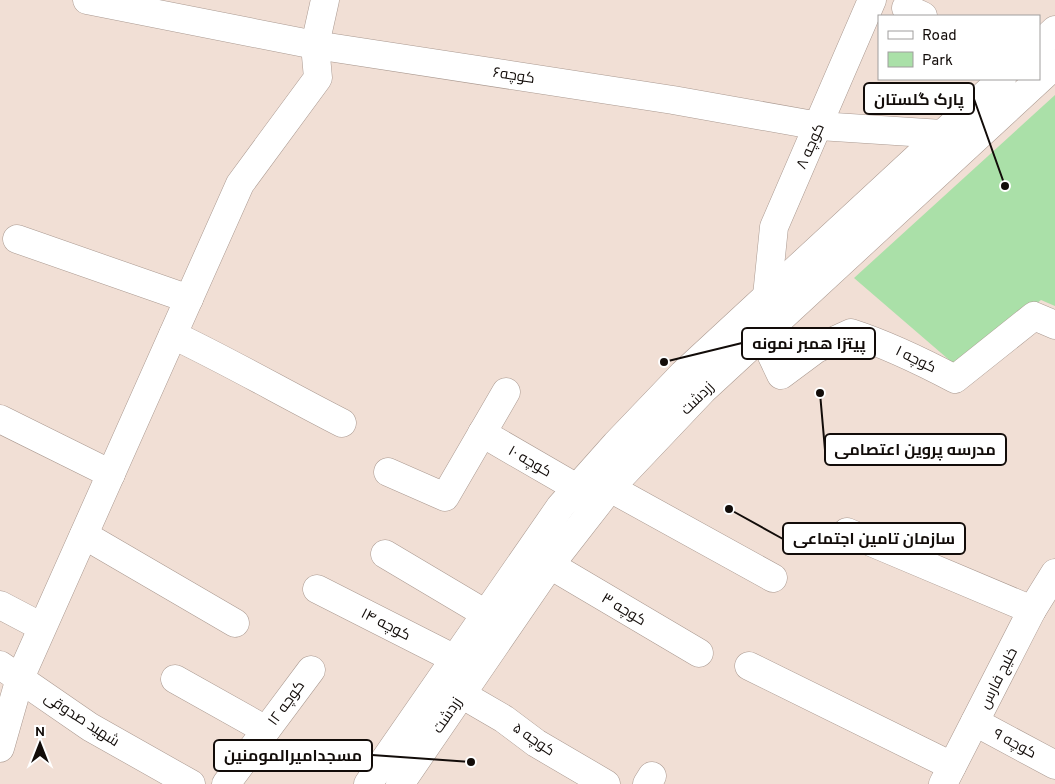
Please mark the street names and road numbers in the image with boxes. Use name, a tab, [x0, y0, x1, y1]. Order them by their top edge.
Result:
street label: کوچه۶	[491, 64, 536, 89]
street label: کوچه ۸	[793, 121, 830, 172]
street label: کوچه ۱	[892, 342, 939, 378]
street label: زردشت	[677, 378, 719, 420]
street label: کوچه ۱۰	[504, 442, 554, 482]
street label: کوچه ۳	[597, 590, 649, 631]
street label: کوچه ۱۴	[357, 605, 413, 646]
street label: خلیج فارس	[976, 645, 1023, 712]
street label: کوچه ۱۲	[265, 678, 310, 730]
street label: شهید صدوقی	[40, 689, 122, 752]
street label: زردشت	[429, 694, 467, 738]
street label: کوچه ۵	[508, 719, 558, 761]
street label: کوچه ۹	[989, 725, 1039, 764]

